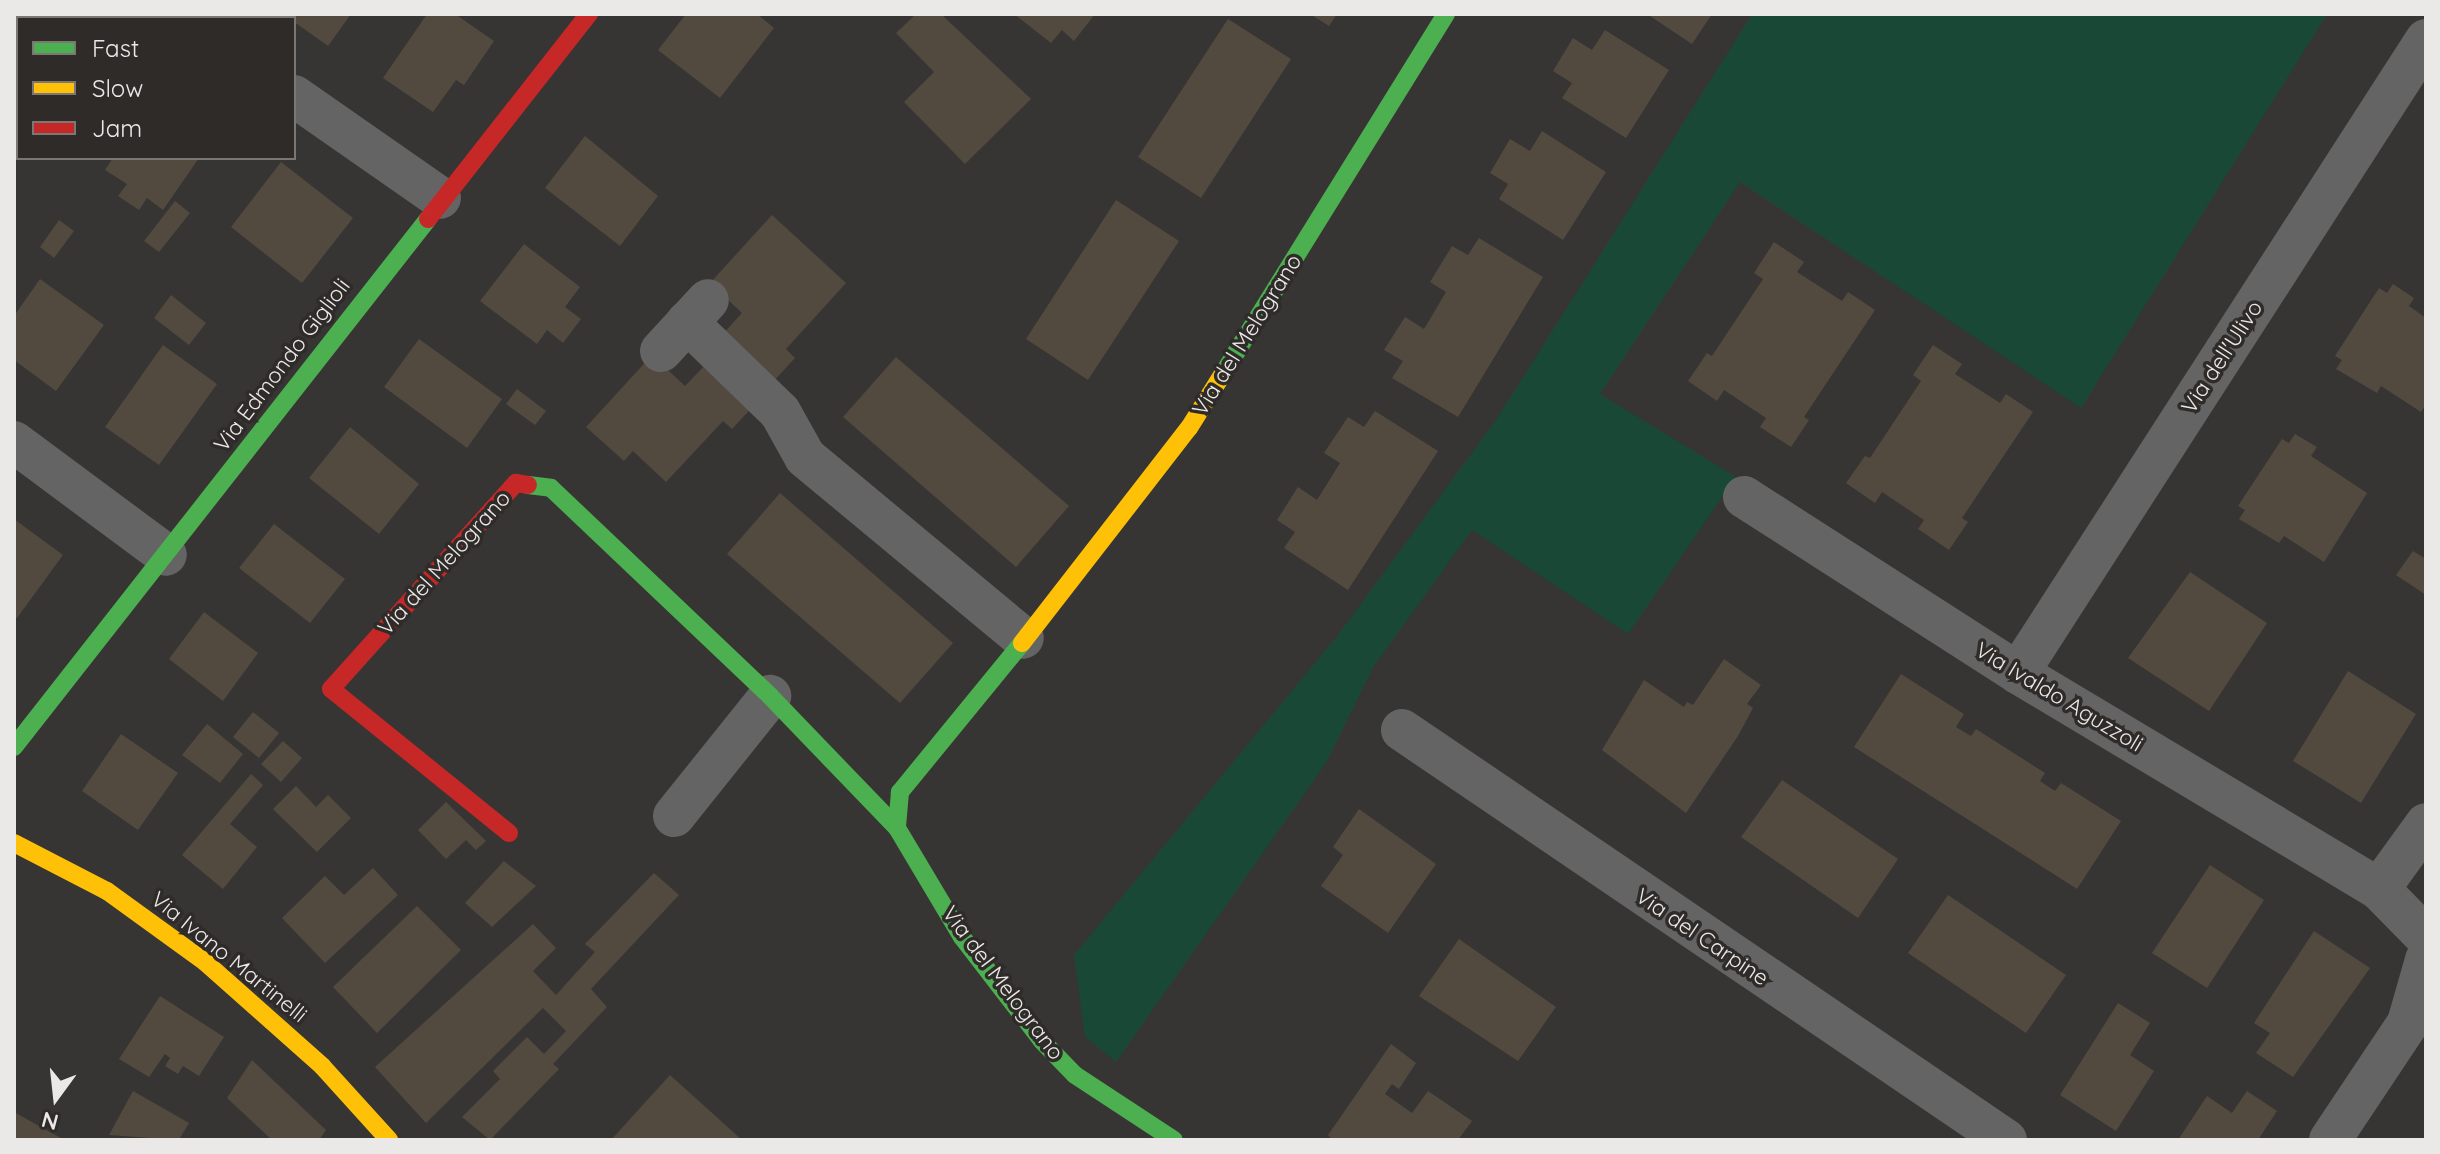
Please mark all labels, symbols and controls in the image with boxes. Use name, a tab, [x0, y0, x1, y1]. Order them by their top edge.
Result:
legend	[16, 16, 296, 160]
text: Fast	[92, 33, 139, 63]
text: Slow	[92, 73, 143, 103]
text: Jam	[92, 113, 142, 143]
street label: Via del Melograno	[1187, 249, 1307, 421]
street label: Via Edmondo Giglioli	[208, 273, 356, 457]
street label: Via dell'Ulivo	[2176, 296, 2268, 418]
street label: Via del Melograno	[372, 485, 516, 641]
street label: Via Ivaldo Aguzzoli	[1970, 637, 2148, 757]
street label: Via del Carpine	[1630, 883, 1774, 991]
street label: Via Ivano Martinelli	[146, 886, 312, 1028]
street label: Via del Melograno	[937, 901, 1069, 1065]
north arrow	[16, 1058, 96, 1138]
text: N	[38, 1106, 61, 1137]

